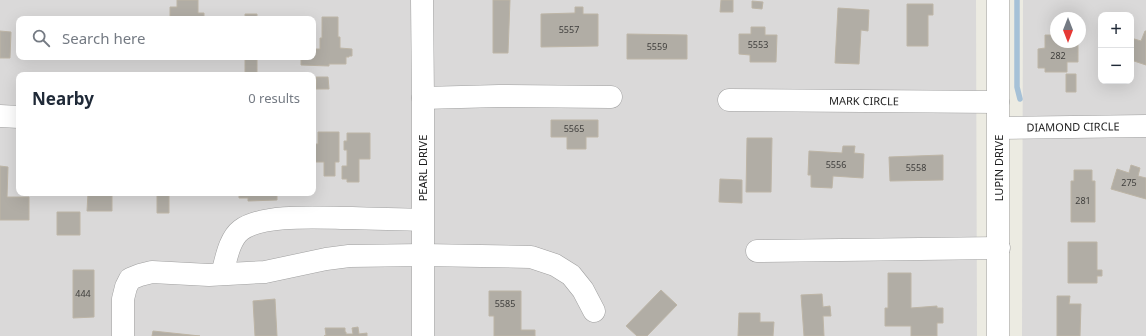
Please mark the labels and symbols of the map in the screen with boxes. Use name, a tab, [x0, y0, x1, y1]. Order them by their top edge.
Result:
north arrow	[1050, 12, 1086, 48]
house number: 5557	[559, 23, 579, 36]
house number: 5553	[748, 38, 768, 51]
house number: 5559	[647, 40, 667, 53]
house number: 282	[1050, 49, 1066, 62]
street label: MARK CIRCLE	[829, 93, 899, 108]
street label: DIAMOND CIRCLE	[1026, 118, 1120, 135]
house number: 5565	[564, 122, 584, 135]
street label: PEARL DRIVE	[415, 135, 430, 201]
street label: LUPIN DRIVE	[991, 135, 1006, 201]
house number: 5556	[826, 158, 846, 171]
house number: 5558	[906, 161, 926, 174]
house number: 275	[1121, 176, 1137, 189]
house number: 281	[1075, 194, 1091, 207]
house number: 444	[75, 287, 91, 300]
house number: 5585	[495, 297, 515, 310]

